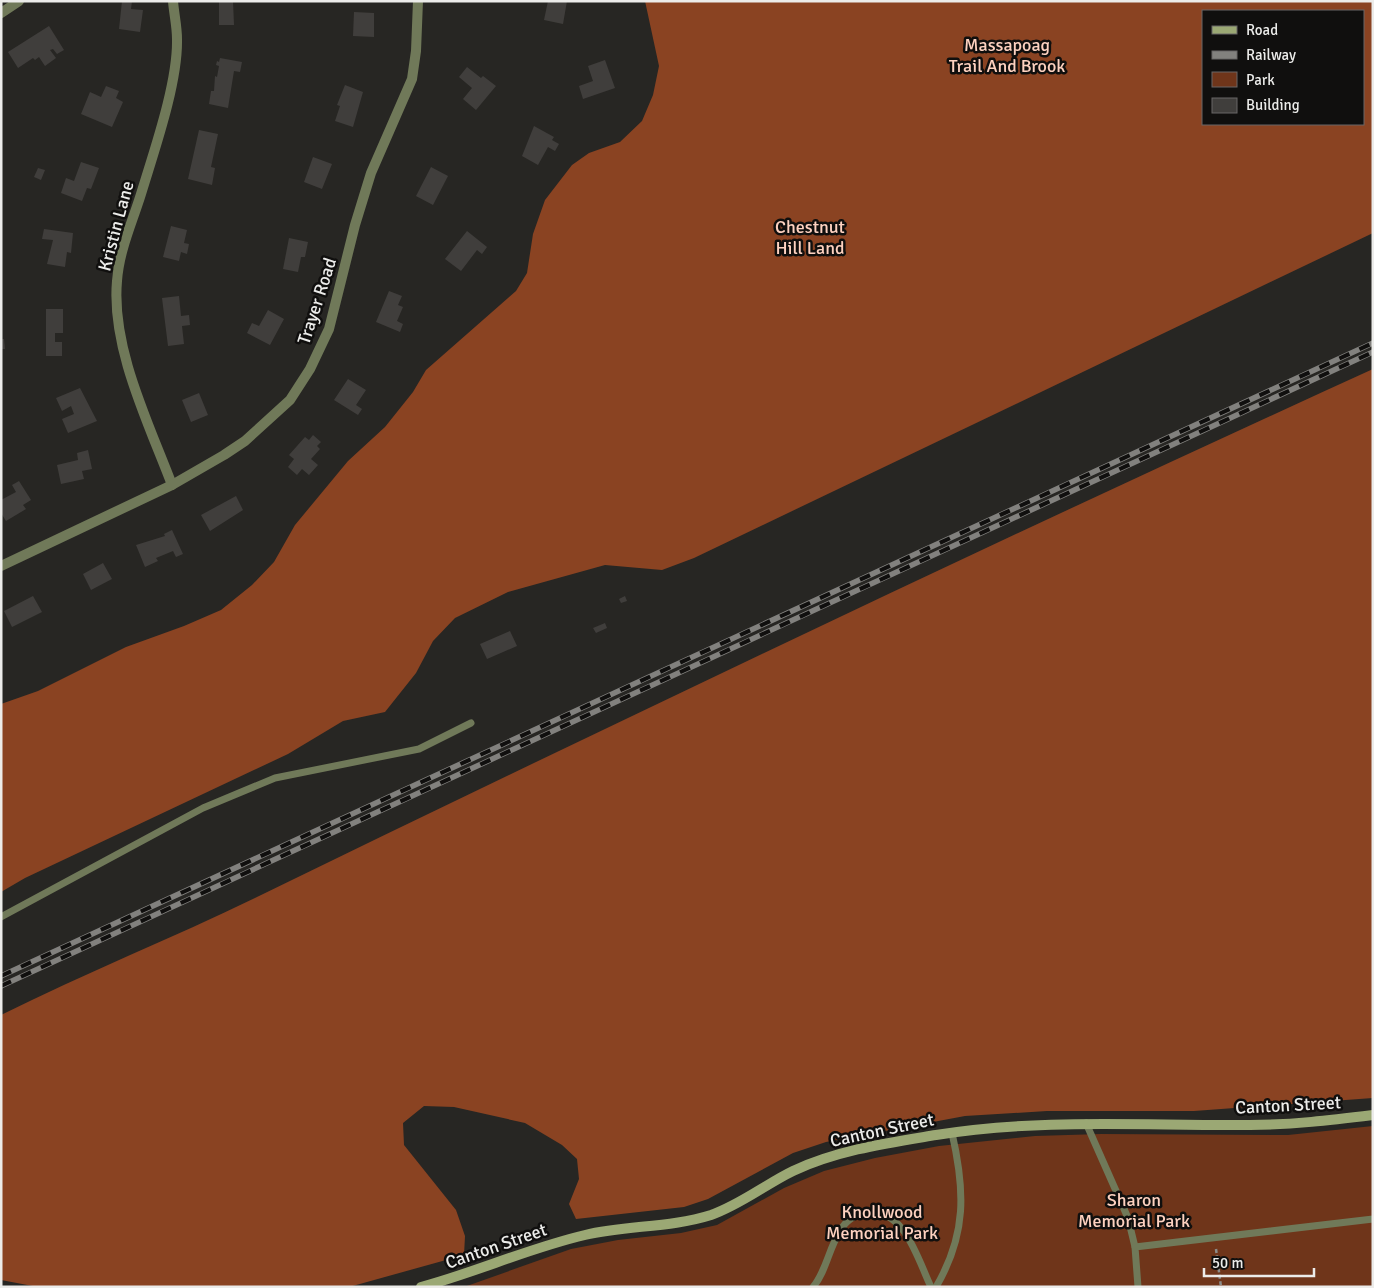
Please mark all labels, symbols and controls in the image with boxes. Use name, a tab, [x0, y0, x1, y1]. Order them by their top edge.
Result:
legend	[1202, 10, 1364, 125]
text: Road	[1246, 21, 1278, 39]
park label: Massapoag Trail And Brook	[949, 34, 1065, 77]
text: Railway	[1246, 46, 1296, 64]
text: Park	[1246, 71, 1275, 89]
text: Building	[1246, 96, 1300, 114]
street label: Kristin Lane	[93, 178, 139, 274]
park label: Chestnut Hill Land	[775, 216, 845, 259]
street label: Trayer Road	[293, 255, 341, 347]
street label: Canton Street	[1235, 1091, 1341, 1119]
street label: Canton Street	[828, 1108, 936, 1152]
park label: Sharon Memorial Park	[1078, 1189, 1190, 1232]
park label: Knollwood Memorial Park	[826, 1201, 938, 1244]
street label: Canton Street	[442, 1218, 550, 1274]
scale bar	[1204, 1246, 1314, 1278]
text: 50 m	[1212, 1254, 1243, 1272]

